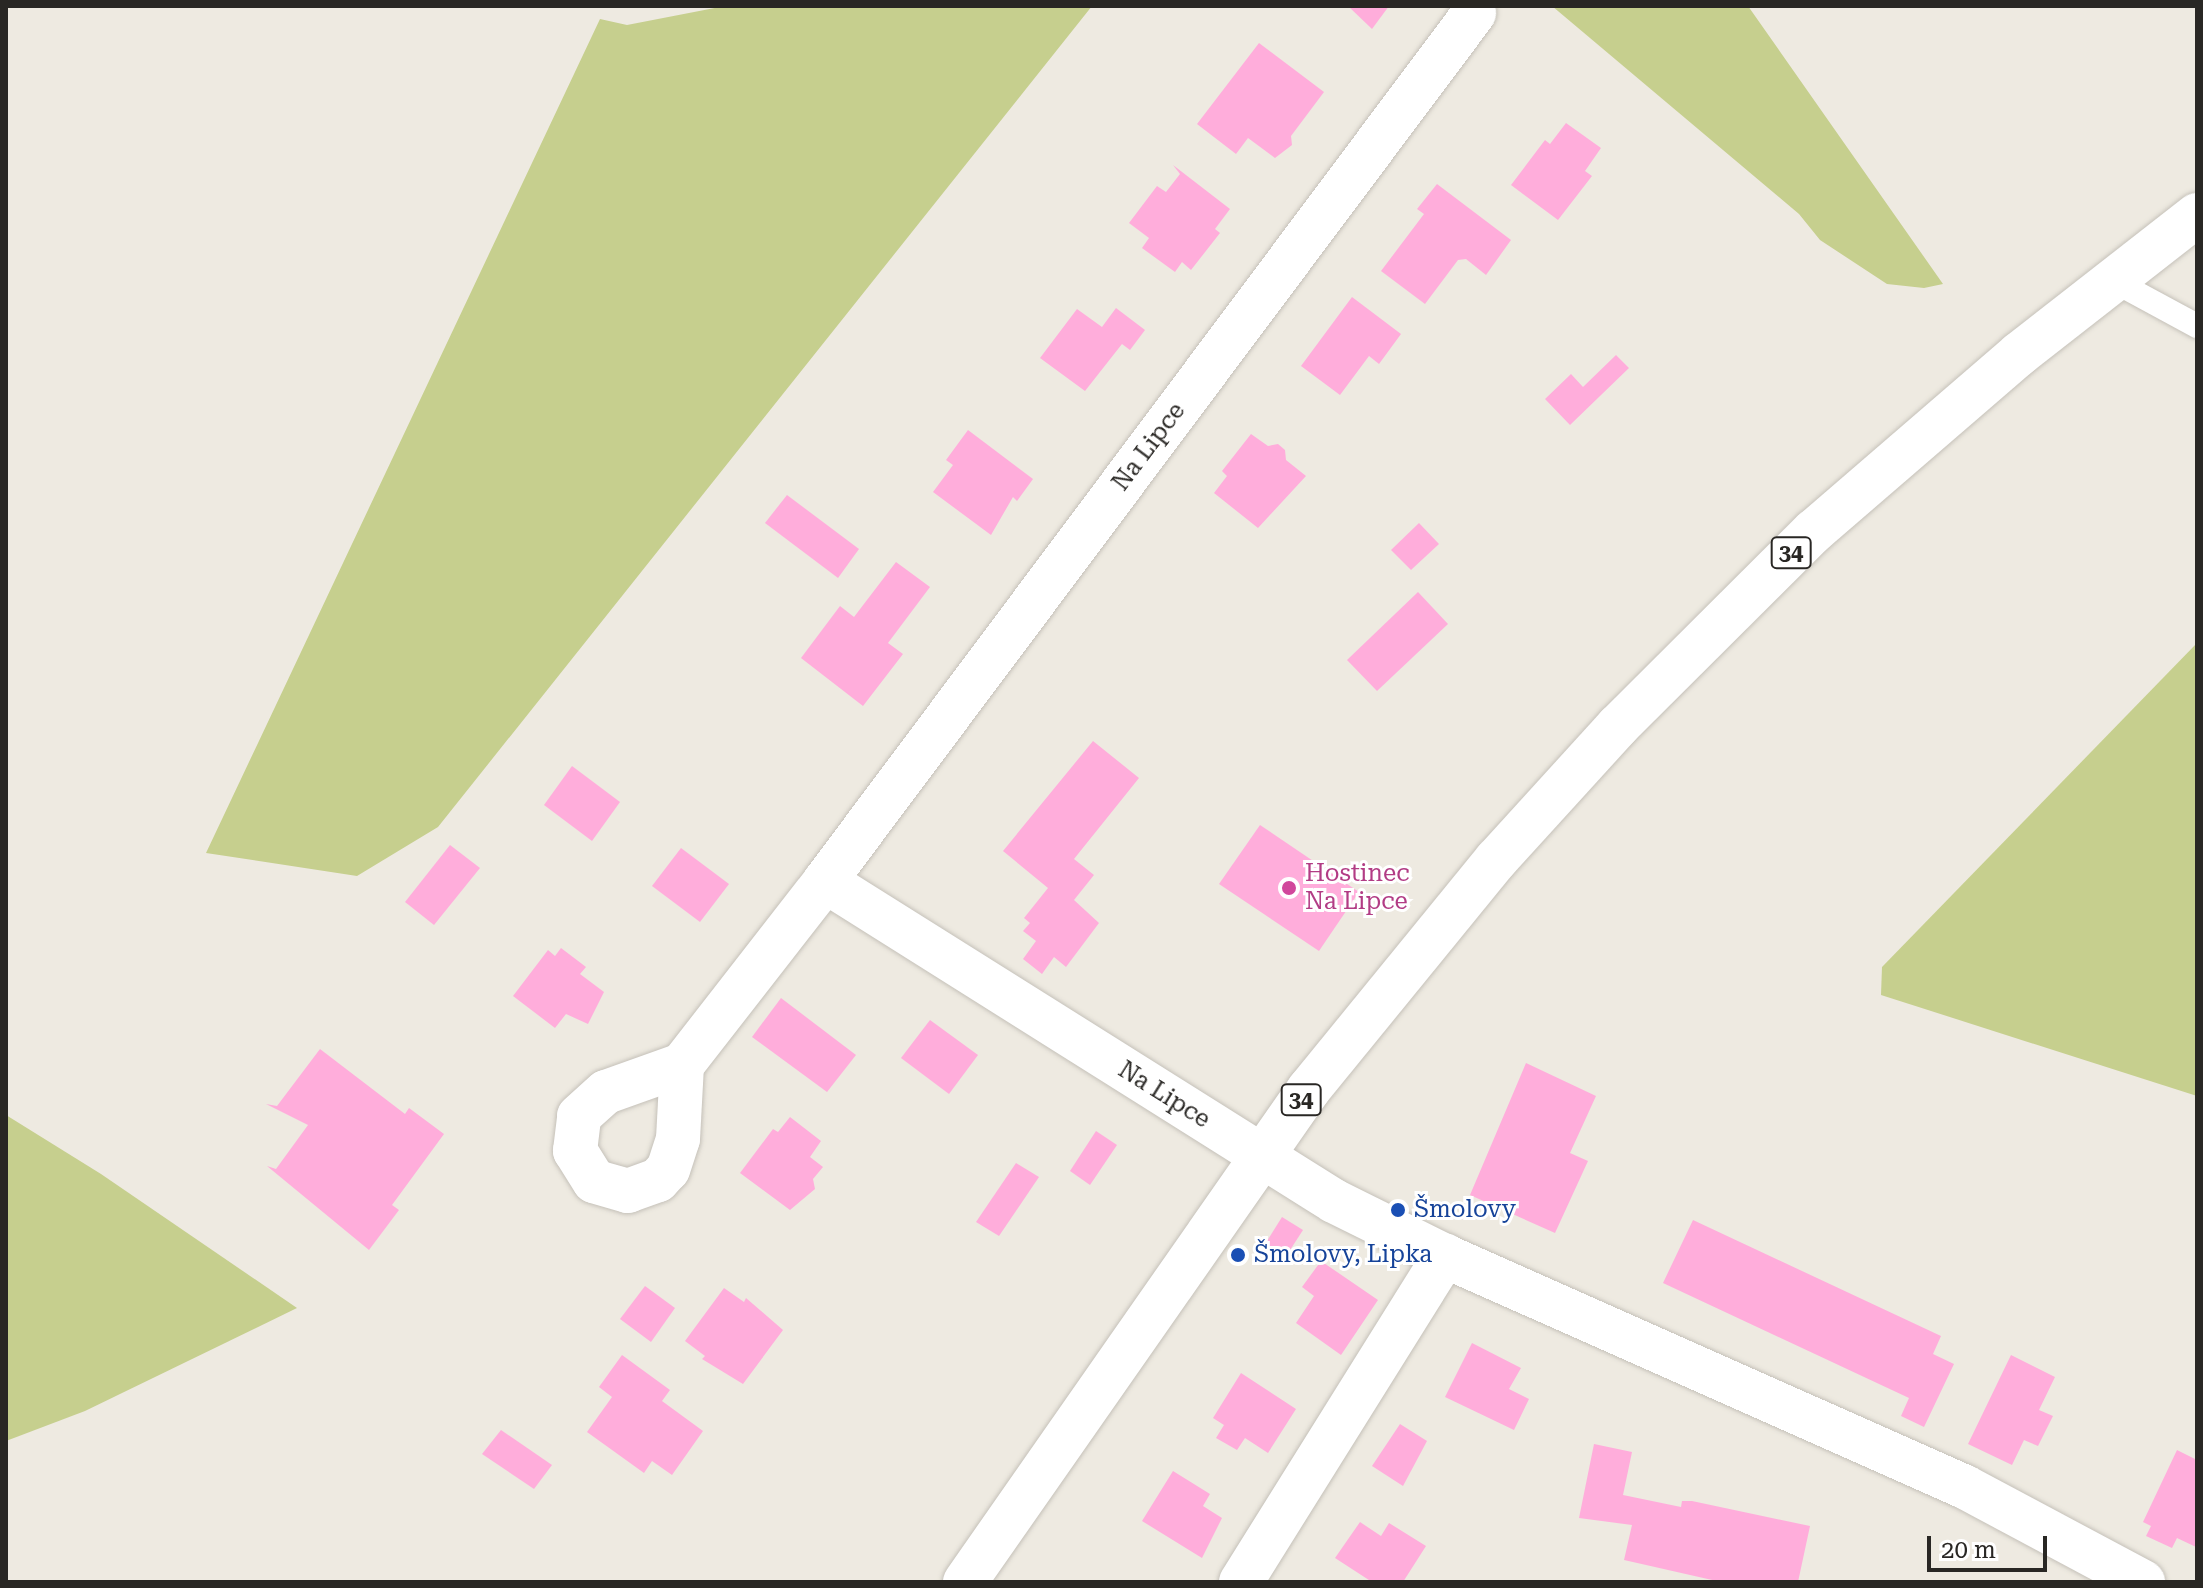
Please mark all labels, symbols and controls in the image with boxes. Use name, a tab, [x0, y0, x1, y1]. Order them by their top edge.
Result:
street label: Na Lipce	[1107, 397, 1191, 497]
road number: 34	[1769, 535, 1813, 571]
place label: Hostinec Na Lipce	[1305, 860, 1410, 916]
marker: Hostinec Na Lipce	[1280, 879, 1298, 897]
street label: Na Lipce	[1113, 1056, 1215, 1134]
road number: 34	[1279, 1082, 1323, 1118]
place label: Šmolovy	[1414, 1196, 1516, 1224]
marker: Šmolovy	[1389, 1201, 1407, 1219]
place label: Šmolovy, Lipka	[1254, 1241, 1432, 1269]
marker: Šmolovy, Lipka	[1229, 1246, 1247, 1264]
scale bar	[1931, 1520, 2051, 1570]
text: 20 m	[1941, 1536, 1996, 1564]

